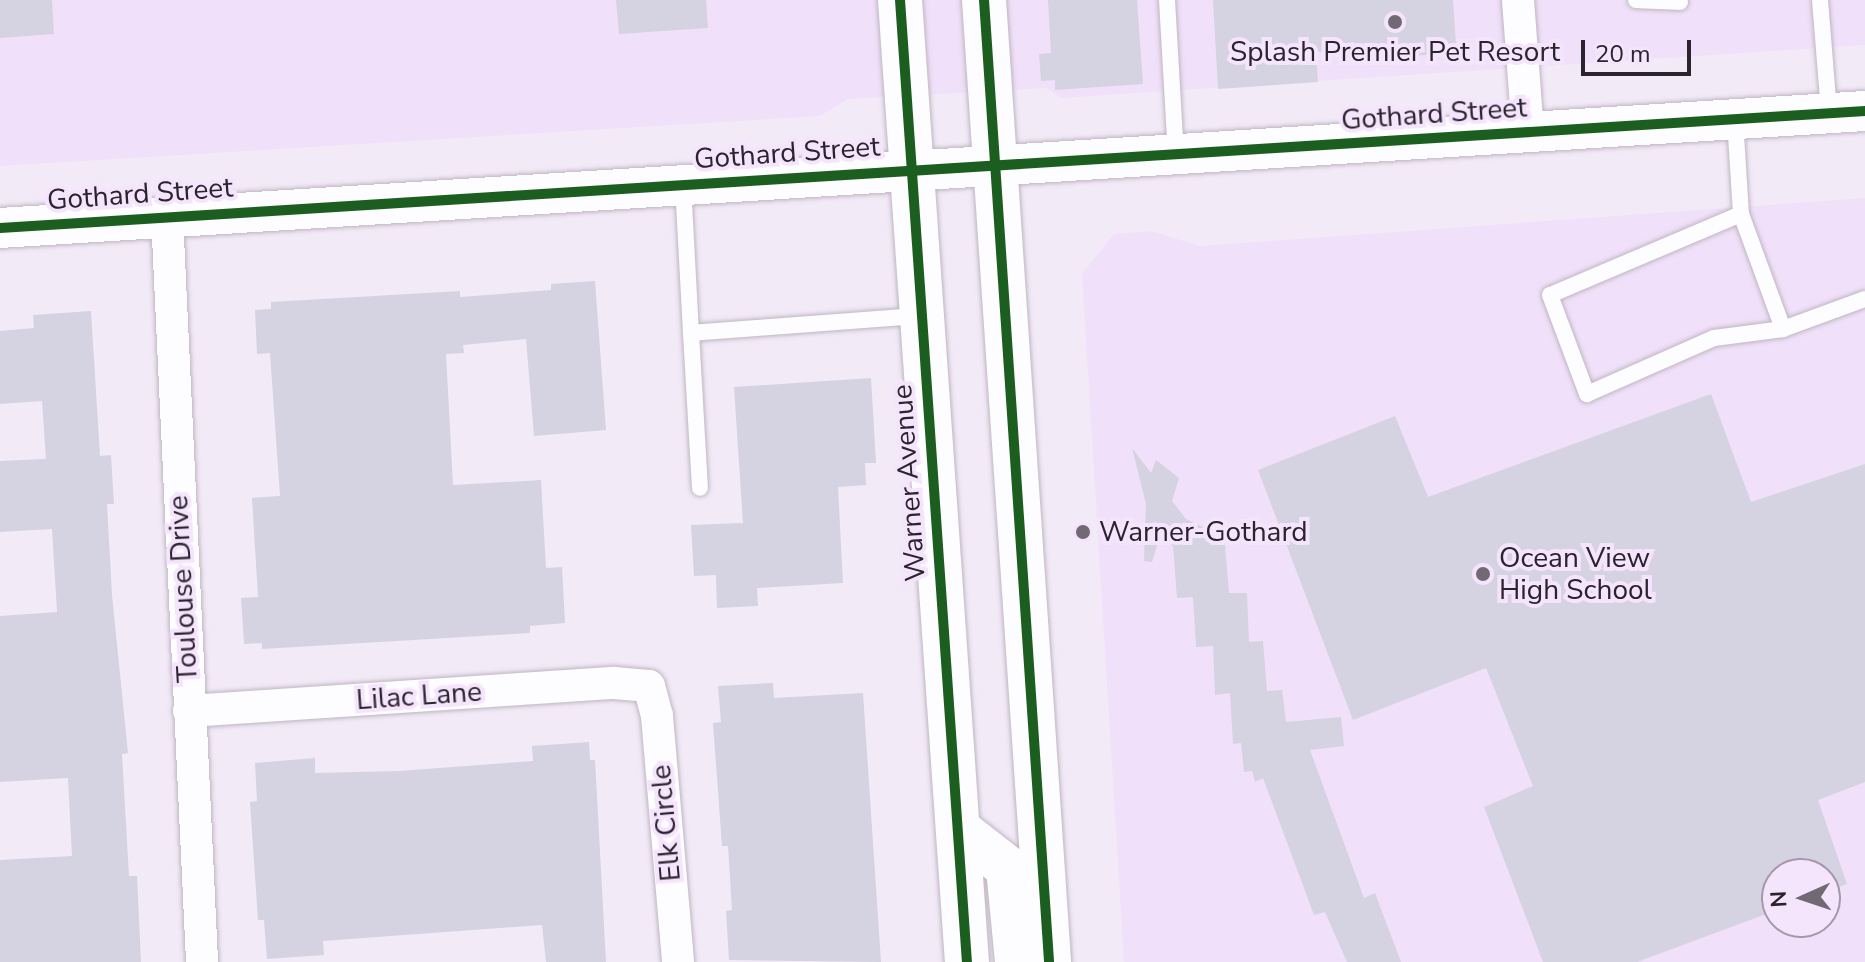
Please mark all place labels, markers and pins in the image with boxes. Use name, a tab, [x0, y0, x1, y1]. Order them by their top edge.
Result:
marker: Splash Premier Pet Resort	[1386, 13, 1404, 31]
place label: Splash Premier Pet Resort	[1230, 35, 1560, 69]
place label: Warner-Gothard	[1099, 515, 1308, 549]
marker: Warner-Gothard	[1074, 523, 1092, 541]
place label: Ocean View High School	[1499, 541, 1652, 607]
marker: Ocean View High School	[1474, 565, 1492, 583]

